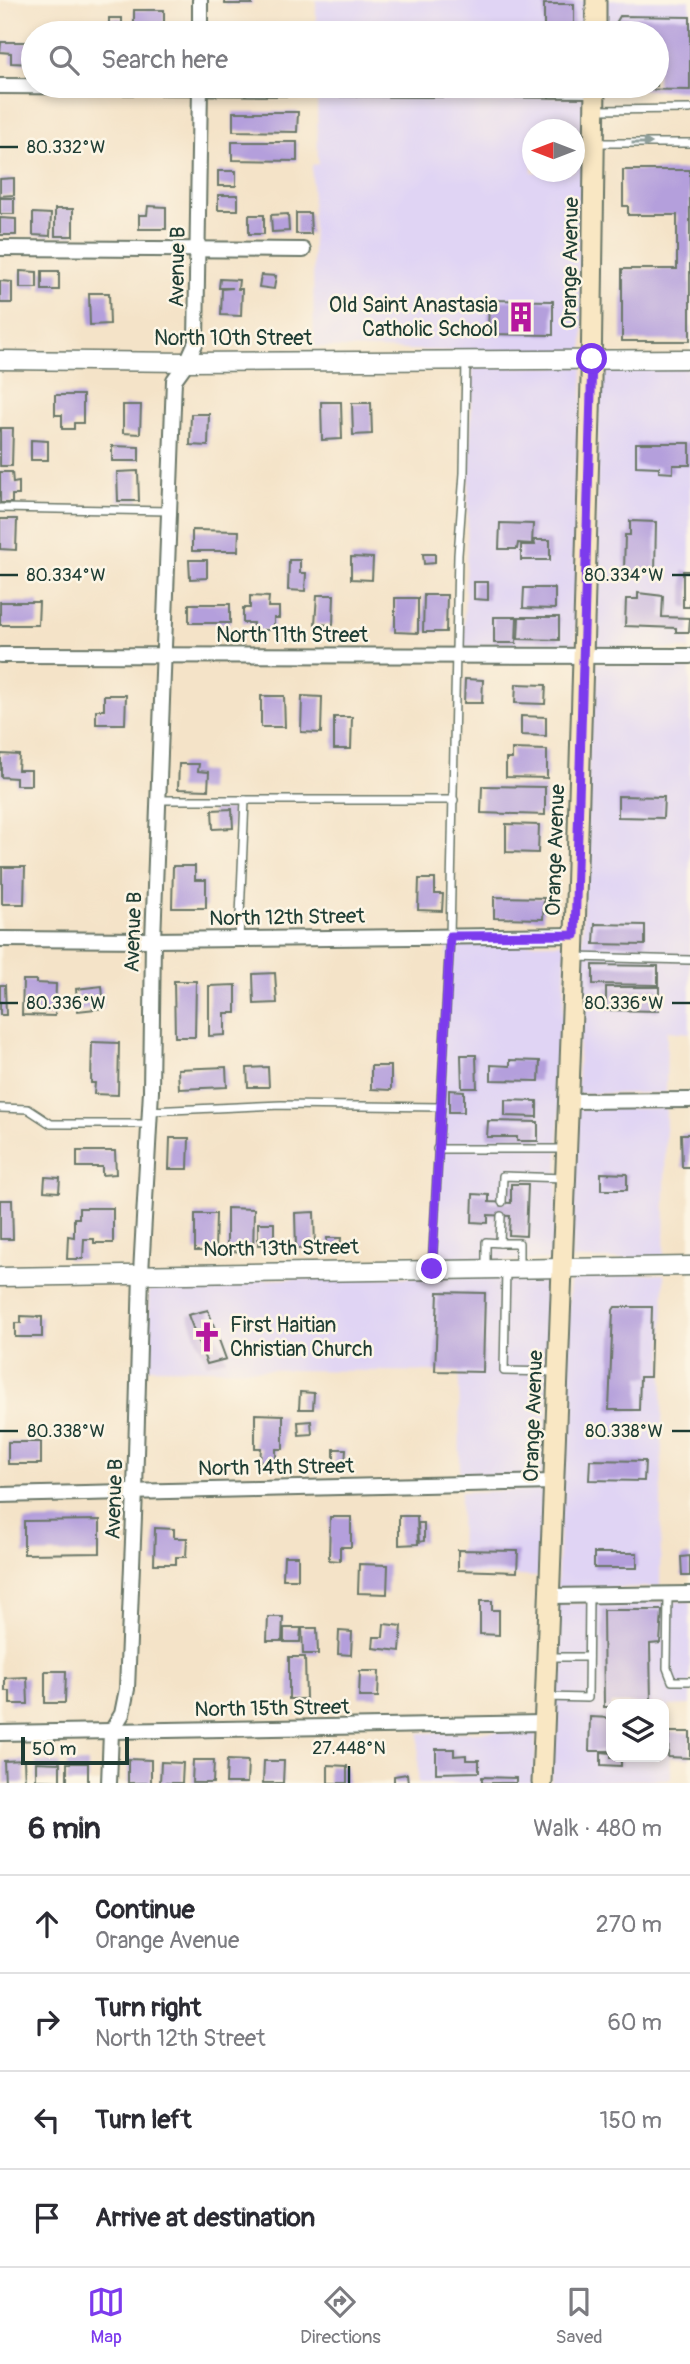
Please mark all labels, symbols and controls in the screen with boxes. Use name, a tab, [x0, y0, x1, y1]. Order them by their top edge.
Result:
search box	[21, 21, 669, 98]
icon: search	[45, 41, 83, 79]
text: Search here	[101, 44, 228, 76]
north arrow	[522, 119, 585, 182]
text: 80.332°W	[27, 136, 105, 159]
one-way arrow	[631, 137, 653, 149]
street label: Orange Avenue	[556, 196, 585, 329]
street label: Avenue B	[163, 226, 192, 308]
place label: Old Saint Anastasia Catholic School	[329, 292, 498, 343]
building icon: Old Saint Anastasia Catholic School	[504, 300, 538, 334]
street label: North 10th Street	[154, 325, 313, 352]
route start	[576, 343, 607, 374]
text: 80.334°W	[26, 564, 106, 587]
text: 80.334°W	[584, 564, 664, 587]
street label: North 11th Street	[216, 622, 369, 649]
street label: Orange Avenue	[540, 783, 571, 916]
street label: Avenue B	[119, 891, 148, 973]
street label: North 12th Street	[209, 903, 366, 932]
text: 80.336°W	[26, 992, 106, 1015]
text: 80.336°W	[584, 992, 664, 1015]
street label: North 13th Street	[203, 1234, 360, 1263]
route end	[416, 1253, 447, 1284]
place label: First Haitian Christian Church	[230, 1312, 373, 1363]
church icon: First Haitian Christian Church	[190, 1320, 224, 1354]
street label: Orange Avenue	[518, 1349, 549, 1482]
text: 80.338°W	[27, 1420, 105, 1443]
text: 80.338°W	[585, 1420, 663, 1443]
street label: North 14th Street	[198, 1453, 355, 1482]
street label: Avenue B	[100, 1458, 129, 1540]
street label: North 15th Street	[194, 1694, 350, 1723]
map controls	[606, 1699, 669, 1762]
button: layers	[606, 1699, 669, 1762]
scale bar	[21, 1734, 130, 1766]
text: 50 m	[32, 1737, 76, 1761]
text: 27.448°N	[312, 1737, 386, 1760]
text: 6 min	[28, 1810, 101, 1847]
text: Walk · 480 m	[533, 1814, 662, 1843]
text: Continue	[95, 1894, 195, 1926]
icon: ahead	[28, 1905, 66, 1943]
text: 270 m	[596, 1910, 662, 1939]
text: Orange Avenue	[95, 1926, 239, 1955]
text: Turn right	[95, 1992, 201, 2024]
icon: right	[28, 2003, 66, 2041]
text: 60 m	[607, 2008, 662, 2037]
text: North 12th Street	[95, 2024, 265, 2053]
icon: left	[28, 2101, 66, 2139]
text: Turn left	[95, 2104, 191, 2136]
text: 150 m	[599, 2106, 662, 2135]
icon: arrive	[28, 2199, 66, 2237]
text: Arrive at destination	[95, 2202, 315, 2234]
tab: Map	[87, 2283, 125, 2349]
tab: Directions	[300, 2283, 381, 2349]
tab: Saved	[555, 2283, 603, 2349]

